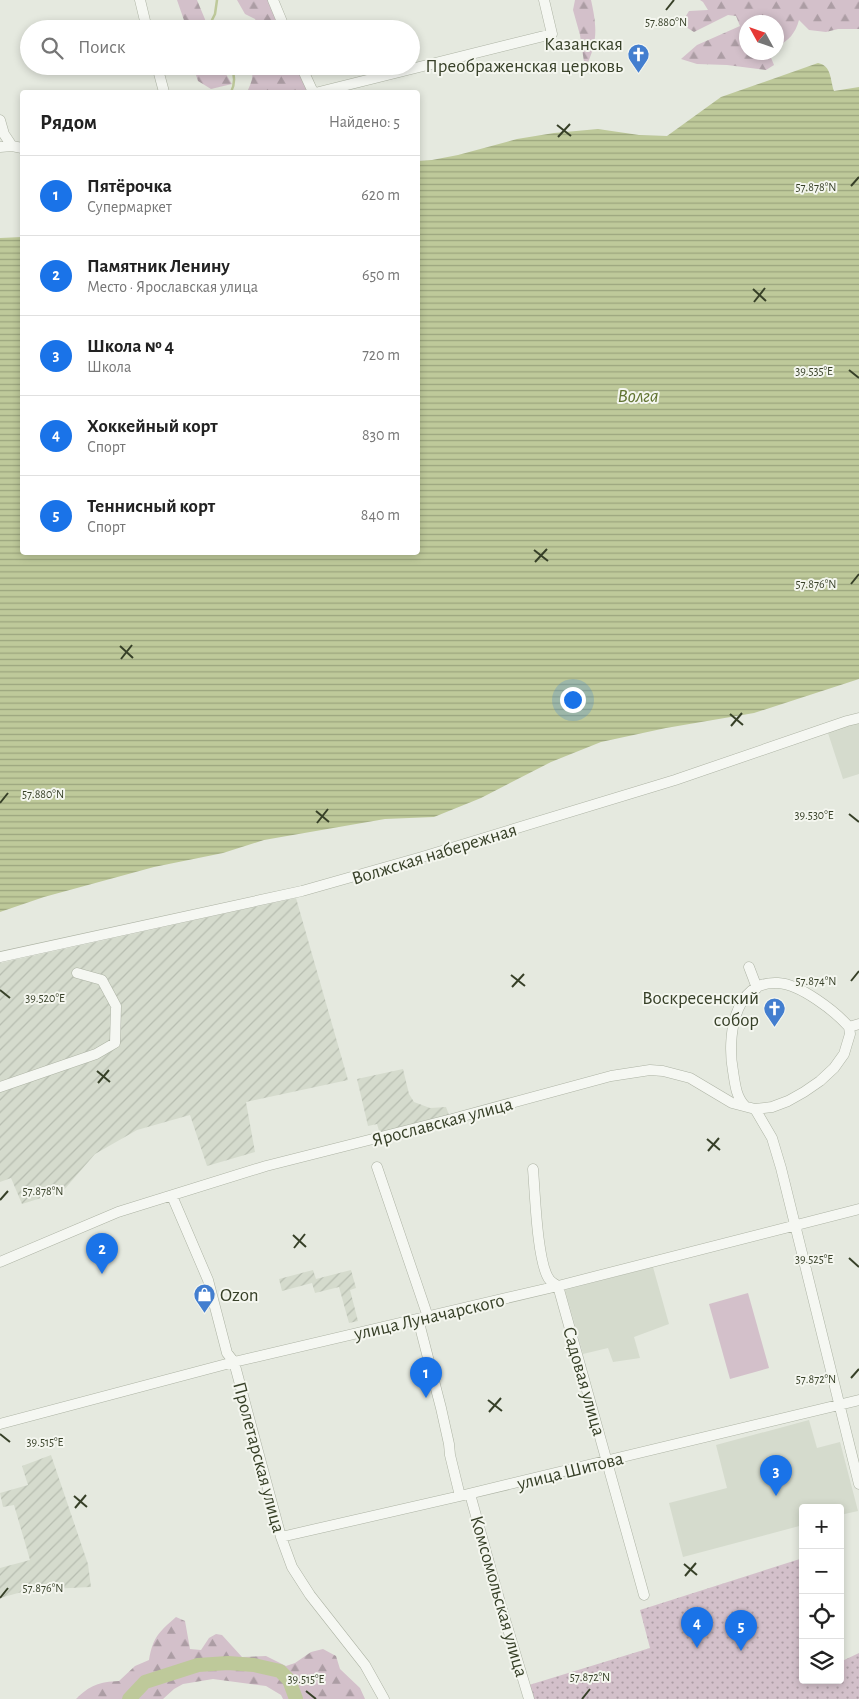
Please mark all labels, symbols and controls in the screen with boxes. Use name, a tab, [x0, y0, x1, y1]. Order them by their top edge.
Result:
north arrow	[739, 15, 784, 60]
text: 57.880°N	[645, 16, 687, 28]
search box	[20, 20, 420, 75]
icon: search	[38, 34, 66, 62]
place label: Казанская Преображенская церковь	[425, 35, 623, 76]
text: Поиск	[78, 38, 125, 57]
church icon: Казанская Преображенская церковь	[627, 42, 651, 73]
text: Рядом	[40, 112, 97, 133]
text: Найдено: 5	[329, 114, 400, 130]
text: Пятёрочка	[87, 177, 172, 196]
text: 57.878°N	[796, 181, 836, 193]
text: 1	[53, 187, 59, 203]
text: 620 m	[361, 187, 400, 203]
text: Супермаркет	[87, 199, 172, 215]
text: Памятник Ленину	[87, 257, 230, 276]
text: 2	[52, 267, 60, 283]
text: 650 m	[362, 267, 400, 283]
text: Место · Ярославская улица	[87, 279, 258, 295]
text: Школа № 4	[87, 337, 174, 356]
text: 3	[53, 347, 59, 363]
text: 720 m	[362, 347, 400, 363]
text: Школа	[87, 359, 131, 375]
text: 39.535°E	[795, 365, 833, 377]
water label: Волга	[617, 386, 659, 406]
text: Хоккейный корт	[87, 417, 218, 436]
text: 4	[52, 427, 60, 443]
text: 830 m	[362, 427, 400, 443]
text: Спорт	[87, 439, 126, 455]
text: Теннисный корт	[87, 497, 215, 516]
text: 5	[53, 507, 59, 523]
text: 840 m	[361, 507, 400, 523]
text: Спорт	[87, 519, 126, 535]
text: 57.876°N	[796, 578, 836, 590]
your location	[560, 687, 586, 713]
text: 57.880°N	[22, 788, 64, 800]
text: 39.530°E	[795, 809, 834, 821]
street label: Волжская набережная	[350, 820, 519, 889]
text: 57.874°N	[796, 975, 836, 987]
place label: Воскресенский собор	[642, 989, 759, 1030]
text: 39.520°E	[25, 992, 65, 1004]
church icon: Воскресенский собор	[763, 996, 787, 1027]
street label: Ярославская улица	[370, 1094, 515, 1150]
text: 57.878°N	[23, 1185, 63, 1197]
pin: 2	[86, 1233, 118, 1274]
text: 39.525°E	[795, 1253, 833, 1265]
shop icon: Ozon	[192, 1282, 216, 1313]
place label: Ozon	[220, 1286, 259, 1305]
street label: улица Луначарского	[351, 1291, 506, 1344]
street label: Садовая улица	[559, 1325, 608, 1438]
pin: 1	[410, 1357, 442, 1398]
text: 57.872°N	[796, 1373, 836, 1385]
street label: Пролетарская улица	[229, 1380, 288, 1535]
text: 39.515°E	[27, 1436, 64, 1448]
street label: улица Шитова	[514, 1449, 626, 1494]
pin: 3	[760, 1455, 792, 1496]
map controls	[799, 1504, 844, 1684]
button: +	[799, 1504, 844, 1549]
street label: Комсомольская улица	[466, 1514, 531, 1680]
button: −	[799, 1549, 844, 1594]
text: 57.876°N	[23, 1582, 63, 1594]
button: locate	[799, 1594, 844, 1639]
pin: 4	[681, 1607, 713, 1648]
pin: 5	[725, 1610, 757, 1651]
button: layers	[799, 1639, 844, 1684]
text: 57.872°N	[570, 1671, 610, 1683]
text: 39.515°E	[288, 1673, 325, 1685]

